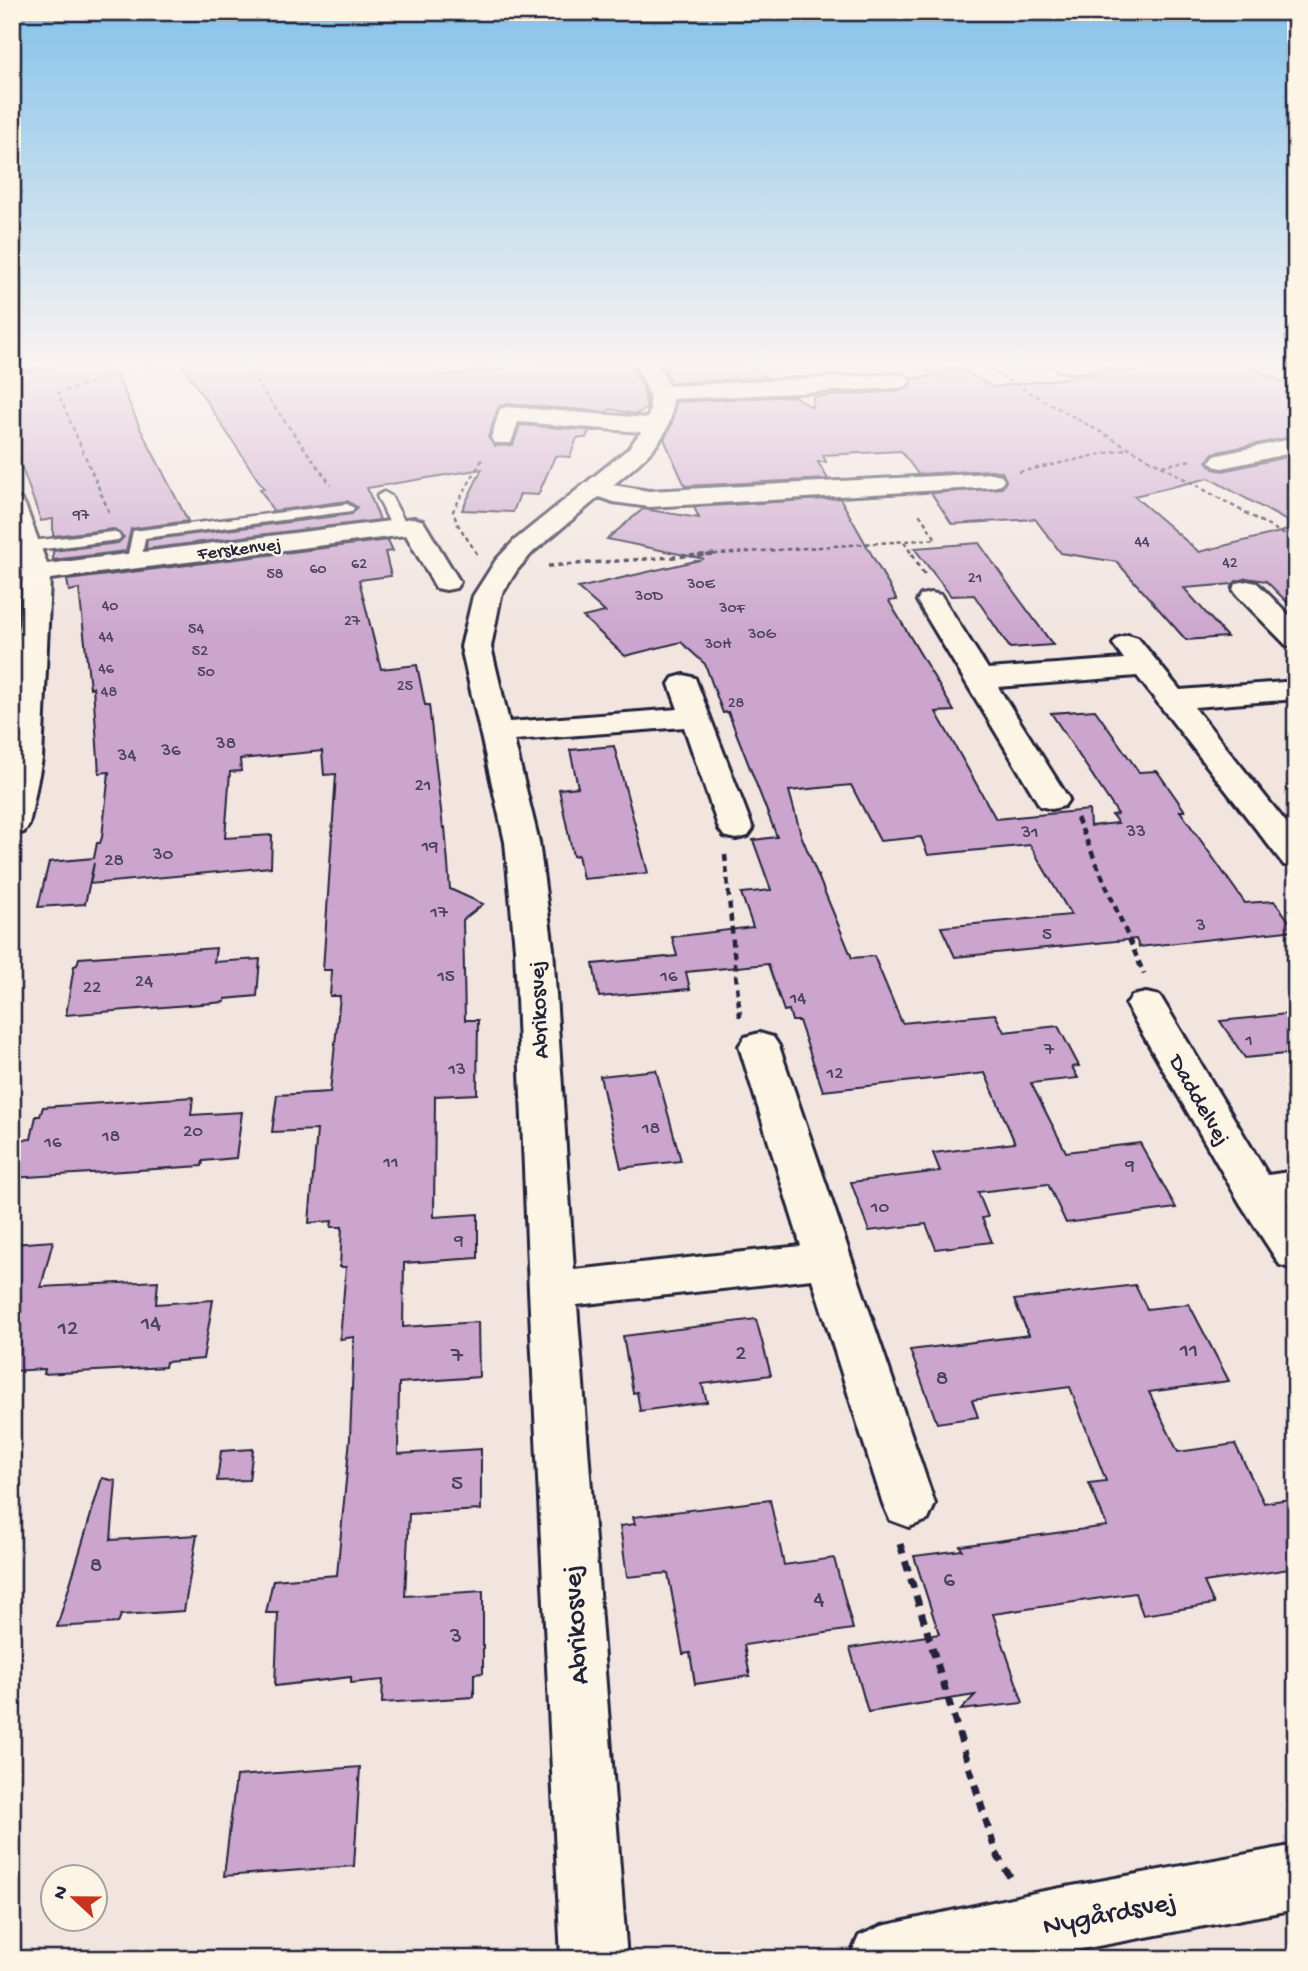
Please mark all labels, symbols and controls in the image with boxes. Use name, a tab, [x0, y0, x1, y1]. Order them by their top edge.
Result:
house number: 97	[72, 507, 90, 526]
street label: Ferskenvej	[195, 534, 283, 567]
house number: 44	[1134, 534, 1150, 553]
house number: 42	[1222, 555, 1238, 574]
house number: 62	[351, 556, 367, 575]
house number: 60	[309, 561, 327, 580]
house number: 58	[266, 566, 284, 585]
house number: 21	[968, 570, 982, 589]
house number: 30E	[686, 576, 716, 595]
house number: 30D	[634, 588, 663, 607]
house number: 40	[102, 598, 118, 617]
house number: 30F	[718, 600, 746, 619]
house number: 27	[344, 613, 361, 632]
house number: 54	[188, 621, 204, 640]
house number: 30G	[747, 626, 777, 645]
house number: 44	[98, 629, 114, 648]
house number: 30H	[704, 636, 732, 655]
house number: 52	[192, 643, 208, 662]
house number: 46	[98, 661, 115, 680]
house number: 50	[197, 664, 215, 683]
house number: 25	[397, 678, 413, 697]
house number: 48	[101, 684, 117, 703]
house number: 28	[728, 695, 745, 714]
house number: 38	[215, 733, 236, 756]
house number: 36	[160, 740, 181, 763]
house number: 34	[117, 745, 136, 768]
house number: 21	[415, 775, 432, 798]
house number: 33	[1125, 821, 1146, 844]
house number: 31	[1020, 822, 1039, 845]
house number: 19	[420, 836, 439, 859]
house number: 30	[152, 844, 174, 867]
house number: 28	[104, 850, 124, 873]
house number: 17	[429, 902, 449, 925]
house number: 3	[1195, 915, 1206, 938]
house number: 5	[1042, 924, 1052, 947]
street label: Abrikosvej	[524, 960, 557, 1060]
house number: 15	[436, 966, 455, 989]
house number: 16	[659, 966, 678, 989]
house number: 24	[135, 971, 153, 994]
house number: 22	[83, 977, 101, 1000]
house number: 14	[789, 988, 806, 1011]
house number: 1	[1244, 1030, 1253, 1053]
house number: 7	[1043, 1039, 1055, 1062]
street label: Daddelvej	[1160, 1049, 1235, 1151]
house number: 13	[447, 1059, 466, 1082]
house number: 12	[826, 1063, 844, 1086]
house number: 18	[641, 1118, 660, 1141]
house number: 20	[183, 1121, 203, 1144]
house number: 18	[101, 1126, 120, 1149]
house number: 16	[43, 1132, 62, 1155]
house number: 11	[382, 1152, 399, 1175]
house number: 9	[1124, 1155, 1135, 1178]
house number: 10	[870, 1197, 889, 1220]
house number: 9	[453, 1230, 464, 1253]
house number: 14	[140, 1311, 161, 1338]
house number: 12	[57, 1316, 78, 1343]
house number: 11	[1179, 1338, 1198, 1365]
house number: 2	[735, 1341, 747, 1368]
house number: 7	[450, 1343, 464, 1370]
house number: 8	[936, 1366, 948, 1393]
house number: 5	[451, 1471, 463, 1498]
house number: 8	[90, 1553, 102, 1580]
street label: Abrikosvej	[557, 1564, 598, 1685]
house number: 6	[943, 1568, 955, 1595]
house number: 4	[814, 1587, 825, 1614]
house number: 3	[449, 1624, 462, 1651]
north arrow	[38, 1862, 108, 1932]
text: N	[48, 1883, 74, 1903]
street label: Nygårdsvej	[1040, 1886, 1179, 1945]

